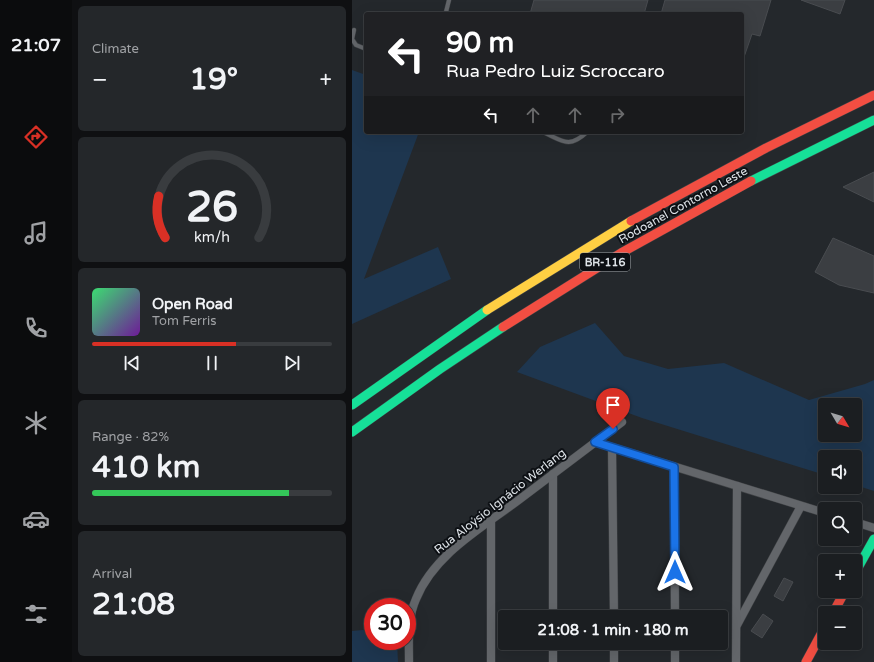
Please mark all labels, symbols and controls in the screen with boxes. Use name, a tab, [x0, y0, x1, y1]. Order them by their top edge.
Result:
text: 90 m	[446, 26, 514, 60]
icon: left	[380, 28, 432, 80]
text: 21:07	[11, 34, 61, 56]
text: Climate	[92, 41, 139, 57]
text: Rua Pedro Luiz Scroccaro	[446, 60, 665, 82]
text: 19°	[189, 61, 238, 98]
text: −	[92, 67, 108, 93]
text: +	[320, 67, 332, 93]
icon: left	[480, 104, 502, 126]
icon: ahead	[522, 104, 544, 126]
icon: ahead	[564, 104, 586, 126]
icon: right	[606, 104, 628, 126]
icon: directions	[22, 123, 50, 151]
street label: Rodoanel Contorno Leste	[616, 164, 750, 246]
text: 26	[186, 183, 238, 233]
icon: music	[22, 219, 50, 247]
text: km/h	[194, 228, 230, 245]
road number: BR-116	[580, 253, 630, 271]
text: Open Road	[152, 295, 233, 313]
text: Tom Ferris	[152, 313, 216, 329]
icon: phone	[22, 314, 50, 342]
icon: previous	[121, 352, 143, 374]
icon: pause	[201, 352, 223, 374]
icon: next	[281, 352, 303, 374]
pin	[596, 388, 630, 429]
icon: arrive	[602, 394, 624, 416]
north arrow	[818, 398, 862, 442]
map controls	[818, 398, 862, 650]
icon: climate	[22, 409, 50, 437]
text: Range · 82%	[92, 429, 169, 445]
street label: Rua Aloýsio Ignácio Werlang	[432, 445, 568, 557]
text: 410 km	[92, 449, 200, 486]
button: sound	[818, 450, 862, 494]
button: search	[818, 502, 862, 546]
icon: car	[22, 505, 50, 533]
position arrow	[654, 551, 696, 593]
button: +	[818, 554, 862, 598]
text: Arrival	[92, 566, 132, 582]
text: 21:08	[92, 586, 175, 623]
speed limit sign: 30	[364, 598, 416, 650]
icon: filters	[22, 600, 50, 628]
button: −	[818, 606, 862, 650]
text: 21:08 · 1 min · 180 m	[538, 621, 688, 639]

